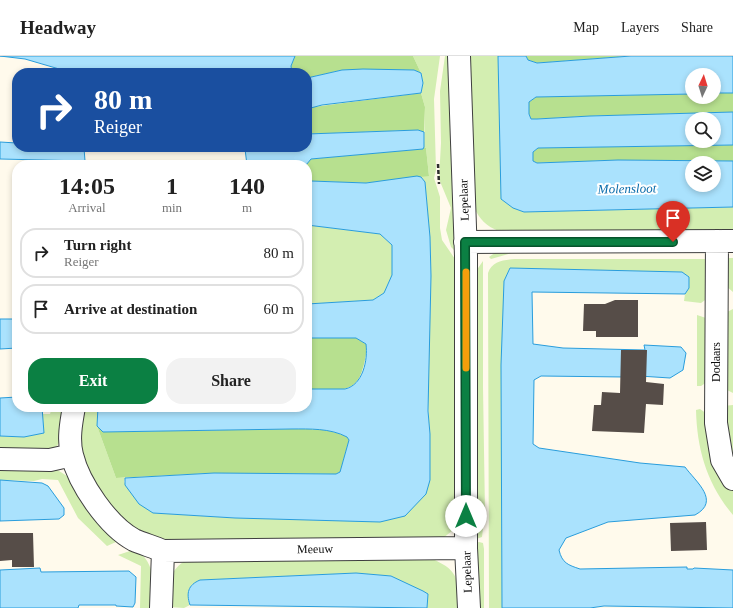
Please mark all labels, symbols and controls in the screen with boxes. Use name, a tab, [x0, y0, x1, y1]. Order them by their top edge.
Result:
text: Headway	[20, 17, 96, 38]
text: Map	[573, 20, 599, 35]
text: Layers	[621, 20, 659, 35]
text: Share	[681, 20, 713, 35]
north arrow	[685, 68, 721, 104]
map controls	[685, 68, 721, 192]
icon: right	[28, 84, 80, 136]
text: 80 m	[94, 84, 152, 115]
button: search	[685, 112, 721, 148]
text: Reiger	[94, 117, 142, 137]
button: layers	[685, 156, 721, 192]
text: 14:05	[59, 173, 115, 199]
text: 1	[166, 173, 178, 199]
text: 140	[229, 173, 265, 199]
street label: Lepelaar	[456, 179, 472, 221]
water label: Molensloot	[597, 180, 657, 197]
text: Arrival	[68, 200, 106, 215]
text: min	[162, 200, 182, 215]
text: m	[242, 200, 252, 215]
pin	[656, 201, 690, 242]
icon: arrive	[662, 207, 684, 229]
text: Turn right	[64, 237, 131, 253]
icon: right	[30, 242, 52, 264]
text: 80 m	[264, 245, 294, 261]
text: Reiger	[64, 254, 99, 269]
icon: arrive	[30, 298, 52, 320]
text: Arrive at destination	[64, 301, 197, 317]
text: 60 m	[264, 301, 294, 317]
street label: Dodaars	[709, 342, 723, 382]
button: Exit	[28, 358, 158, 404]
button: Share	[166, 358, 296, 404]
position arrow	[445, 495, 487, 537]
street label: Meeuw	[297, 542, 333, 556]
street label: Lepelaar	[459, 551, 475, 593]

